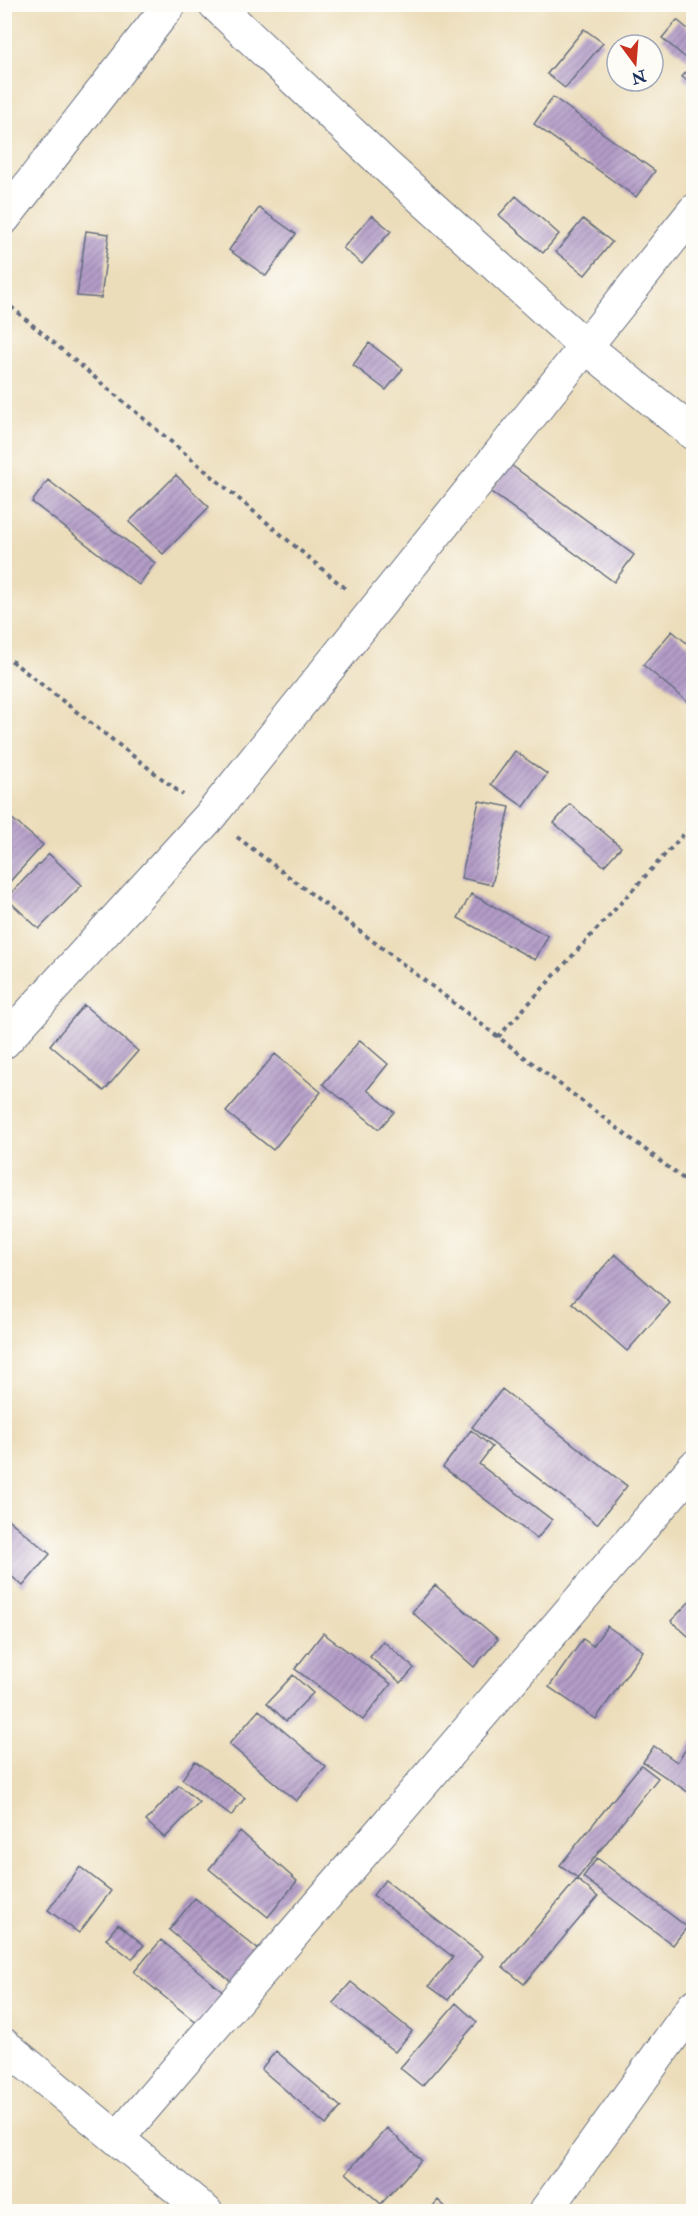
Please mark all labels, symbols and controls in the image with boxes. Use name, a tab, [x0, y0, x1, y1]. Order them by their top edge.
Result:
north arrow	[605, 33, 665, 93]
text: N	[629, 65, 649, 88]

